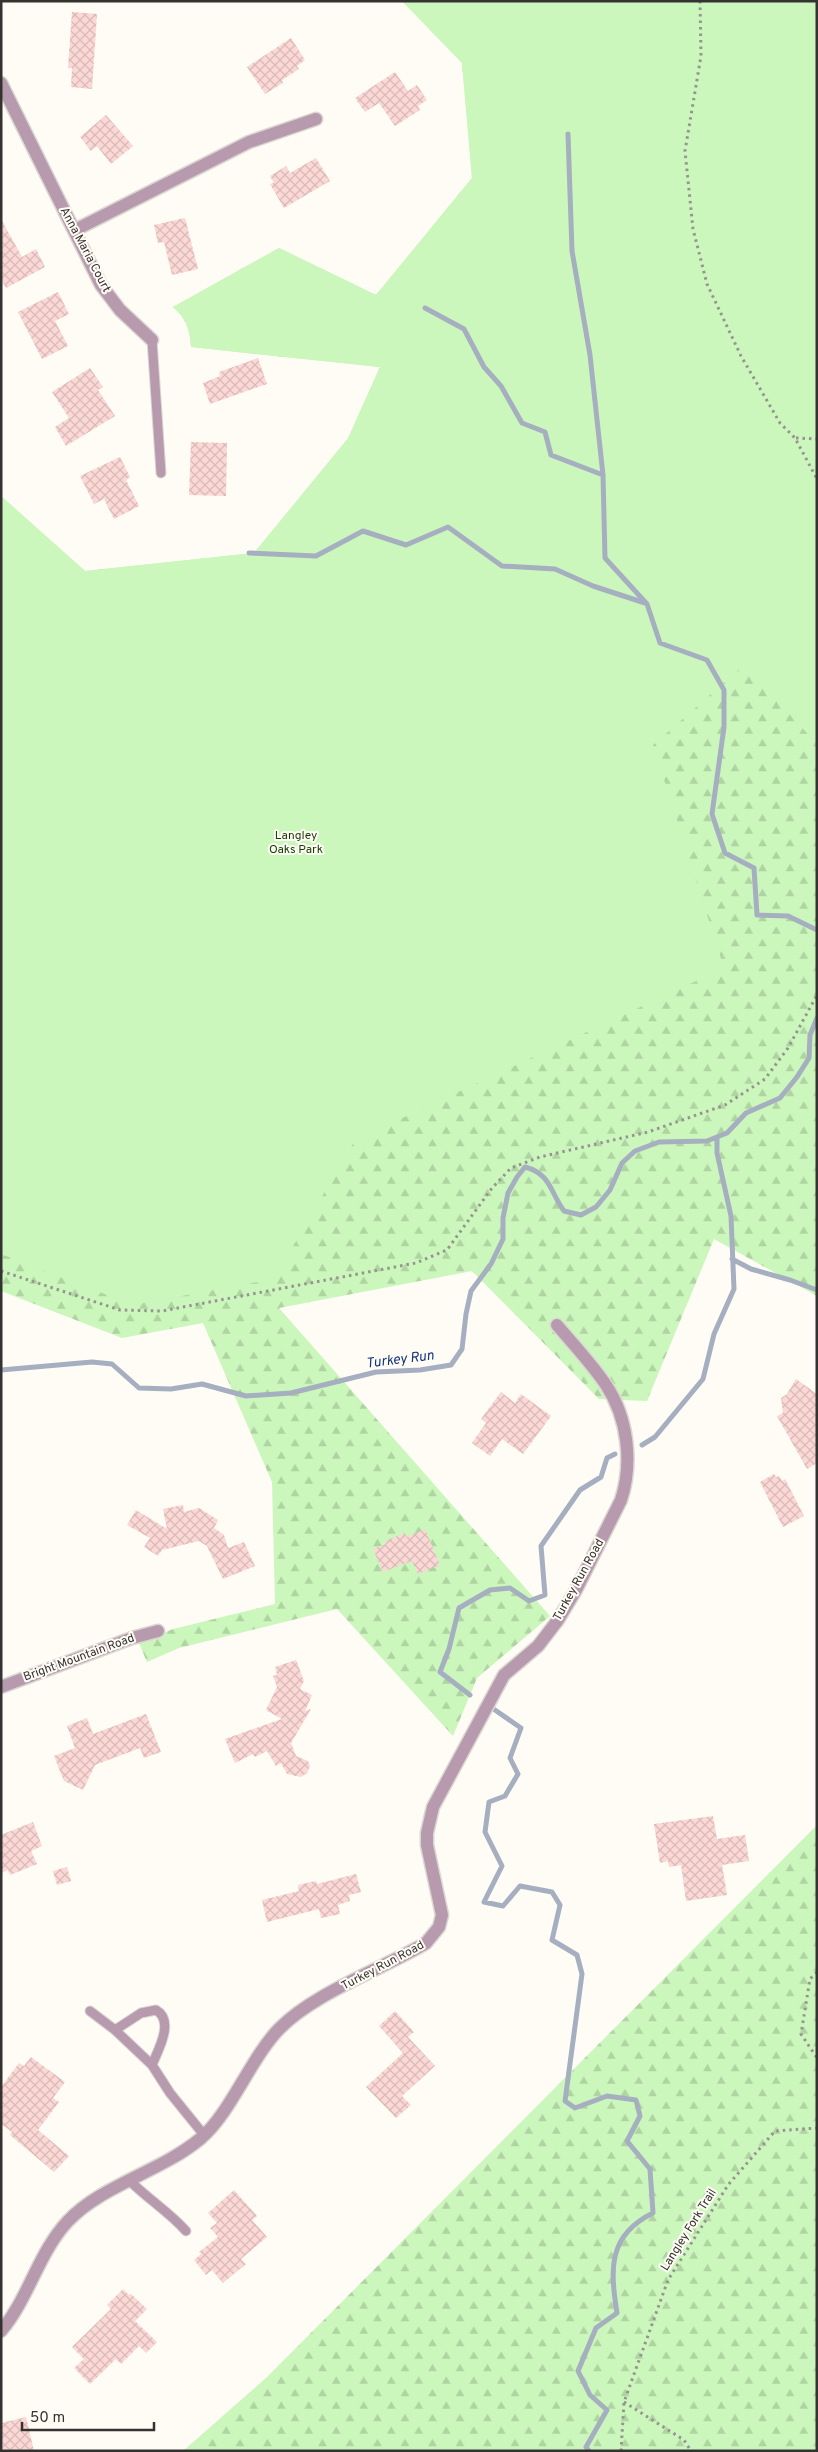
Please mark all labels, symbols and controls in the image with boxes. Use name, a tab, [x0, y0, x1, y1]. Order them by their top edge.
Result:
street label: Anna Maria Court	[56, 205, 114, 295]
park label: Langley Oaks Park	[269, 828, 323, 858]
water label: Turkey Run	[365, 1347, 435, 1373]
street label: Turkey Run Road	[550, 1536, 608, 1624]
street label: Bright Mountain Road	[21, 1630, 137, 1686]
street label: Turkey Run Road	[339, 1937, 427, 1995]
street label: Langley Fork Trail	[657, 2186, 721, 2274]
scale bar	[22, 2400, 155, 2432]
text: 50 m	[30, 2409, 65, 2428]

